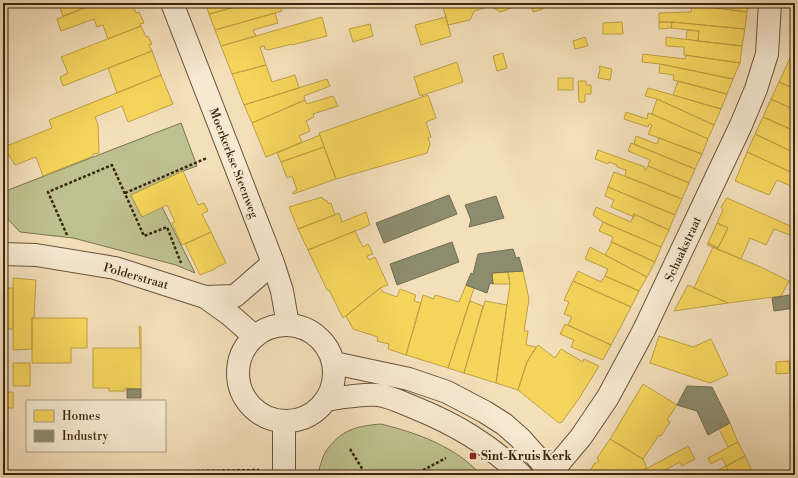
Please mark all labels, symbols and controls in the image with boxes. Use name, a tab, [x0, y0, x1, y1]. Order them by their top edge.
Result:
street label: Moerkerkse Steenweg	[206, 106, 262, 221]
street label: Schaakstraat	[662, 214, 705, 284]
street label: Polderstraat	[102, 260, 171, 293]
legend	[26, 400, 166, 452]
text: Homes	[62, 409, 100, 424]
text: Industry	[62, 429, 109, 444]
place label: Sint-Kruis Kerk	[481, 449, 572, 464]
marker: Sint-Kruis Kerk	[468, 451, 478, 461]

